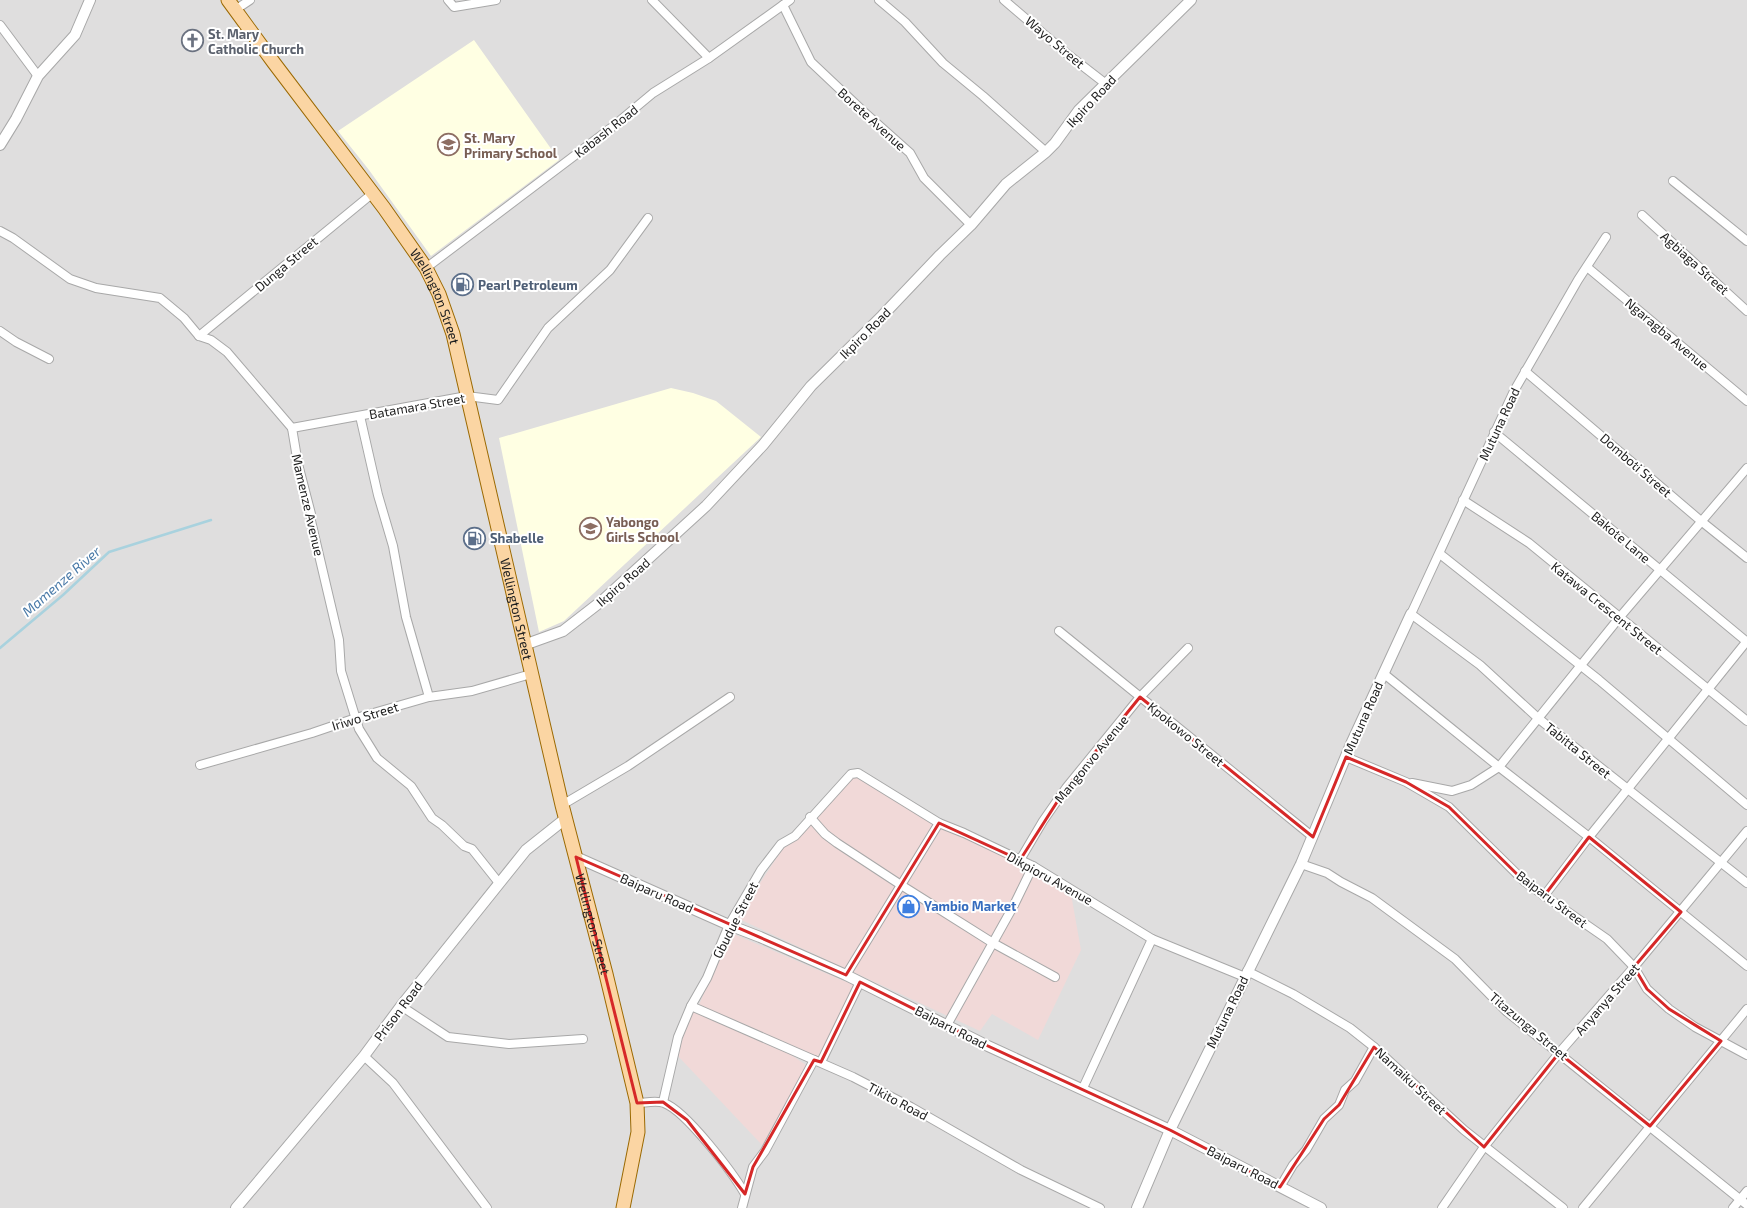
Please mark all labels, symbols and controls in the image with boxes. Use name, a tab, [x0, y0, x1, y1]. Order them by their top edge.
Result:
street label: Wayo Street	[1022, 13, 1088, 71]
place label: St. Mary Catholic Church	[208, 26, 304, 57]
church icon: St. Mary Catholic Church	[180, 28, 206, 54]
street label: Ikpiro Road	[1063, 71, 1119, 131]
street label: Borete Avenue	[835, 84, 909, 154]
street label: Kabash Road	[571, 101, 641, 161]
place label: St. Mary Primary School	[464, 130, 558, 161]
school or university icon: St. Mary Primary School	[436, 132, 462, 158]
street label: Agbiaga Street	[1658, 228, 1733, 298]
street label: Dunga Street	[251, 233, 321, 295]
street label: Wellington Street	[407, 245, 463, 346]
fuel station icon: Pearl Petroleum	[450, 272, 476, 298]
place label: Pearl Petroleum	[478, 277, 578, 293]
street label: Ngaragba Avenue	[1622, 295, 1712, 373]
street label: Ikpiro Road	[836, 304, 894, 362]
street label: Mutuna Road	[1475, 385, 1523, 463]
street label: Batamara Street	[368, 390, 466, 422]
street label: Domboti Street	[1597, 430, 1675, 500]
street label: Mamenze Avenue	[288, 452, 328, 558]
street label: Bakote Lane	[1588, 508, 1654, 566]
place label: Yabongo Girls School	[606, 514, 680, 545]
school or university icon: Yabongo Girls School	[577, 516, 603, 542]
fuel station icon: Shabelle	[461, 525, 487, 551]
place label: Shabelle	[490, 530, 544, 546]
water label: Mamenze River	[18, 542, 104, 620]
street label: Ikpiro Road	[593, 554, 653, 610]
street label: Wellington Street	[497, 557, 536, 661]
street label: Katawa Crescent Street	[1548, 558, 1666, 658]
street label: Mutuna Road	[1340, 679, 1386, 757]
street label: Iriwo Street	[330, 698, 400, 734]
street label: Kpokowo Street	[1145, 698, 1227, 770]
street label: Mangonvo Avenue	[1051, 712, 1131, 806]
street label: Tabitta Street	[1542, 719, 1614, 781]
street label: Dikpioru Avenue	[1004, 848, 1096, 908]
street label: Baiparu Street	[1513, 867, 1591, 931]
street label: Baiparu Road	[618, 870, 696, 916]
street label: Wellington Street	[572, 872, 614, 976]
street label: Gbudue Street	[709, 879, 761, 961]
shop icon: Yambio Market	[896, 893, 922, 919]
place label: Yambio Market	[924, 898, 1017, 914]
street label: Anyanya Street	[1571, 960, 1643, 1038]
street label: Mutuna Road	[1203, 973, 1251, 1051]
street label: Prison Road	[370, 978, 426, 1044]
street label: Titazunga Street	[1486, 988, 1572, 1064]
street label: Baiparu Road	[912, 1002, 990, 1052]
street label: Namaiku Street	[1372, 1044, 1450, 1118]
street label: Tikito Road	[865, 1078, 931, 1124]
street label: Baiparu Road	[1204, 1142, 1282, 1192]

